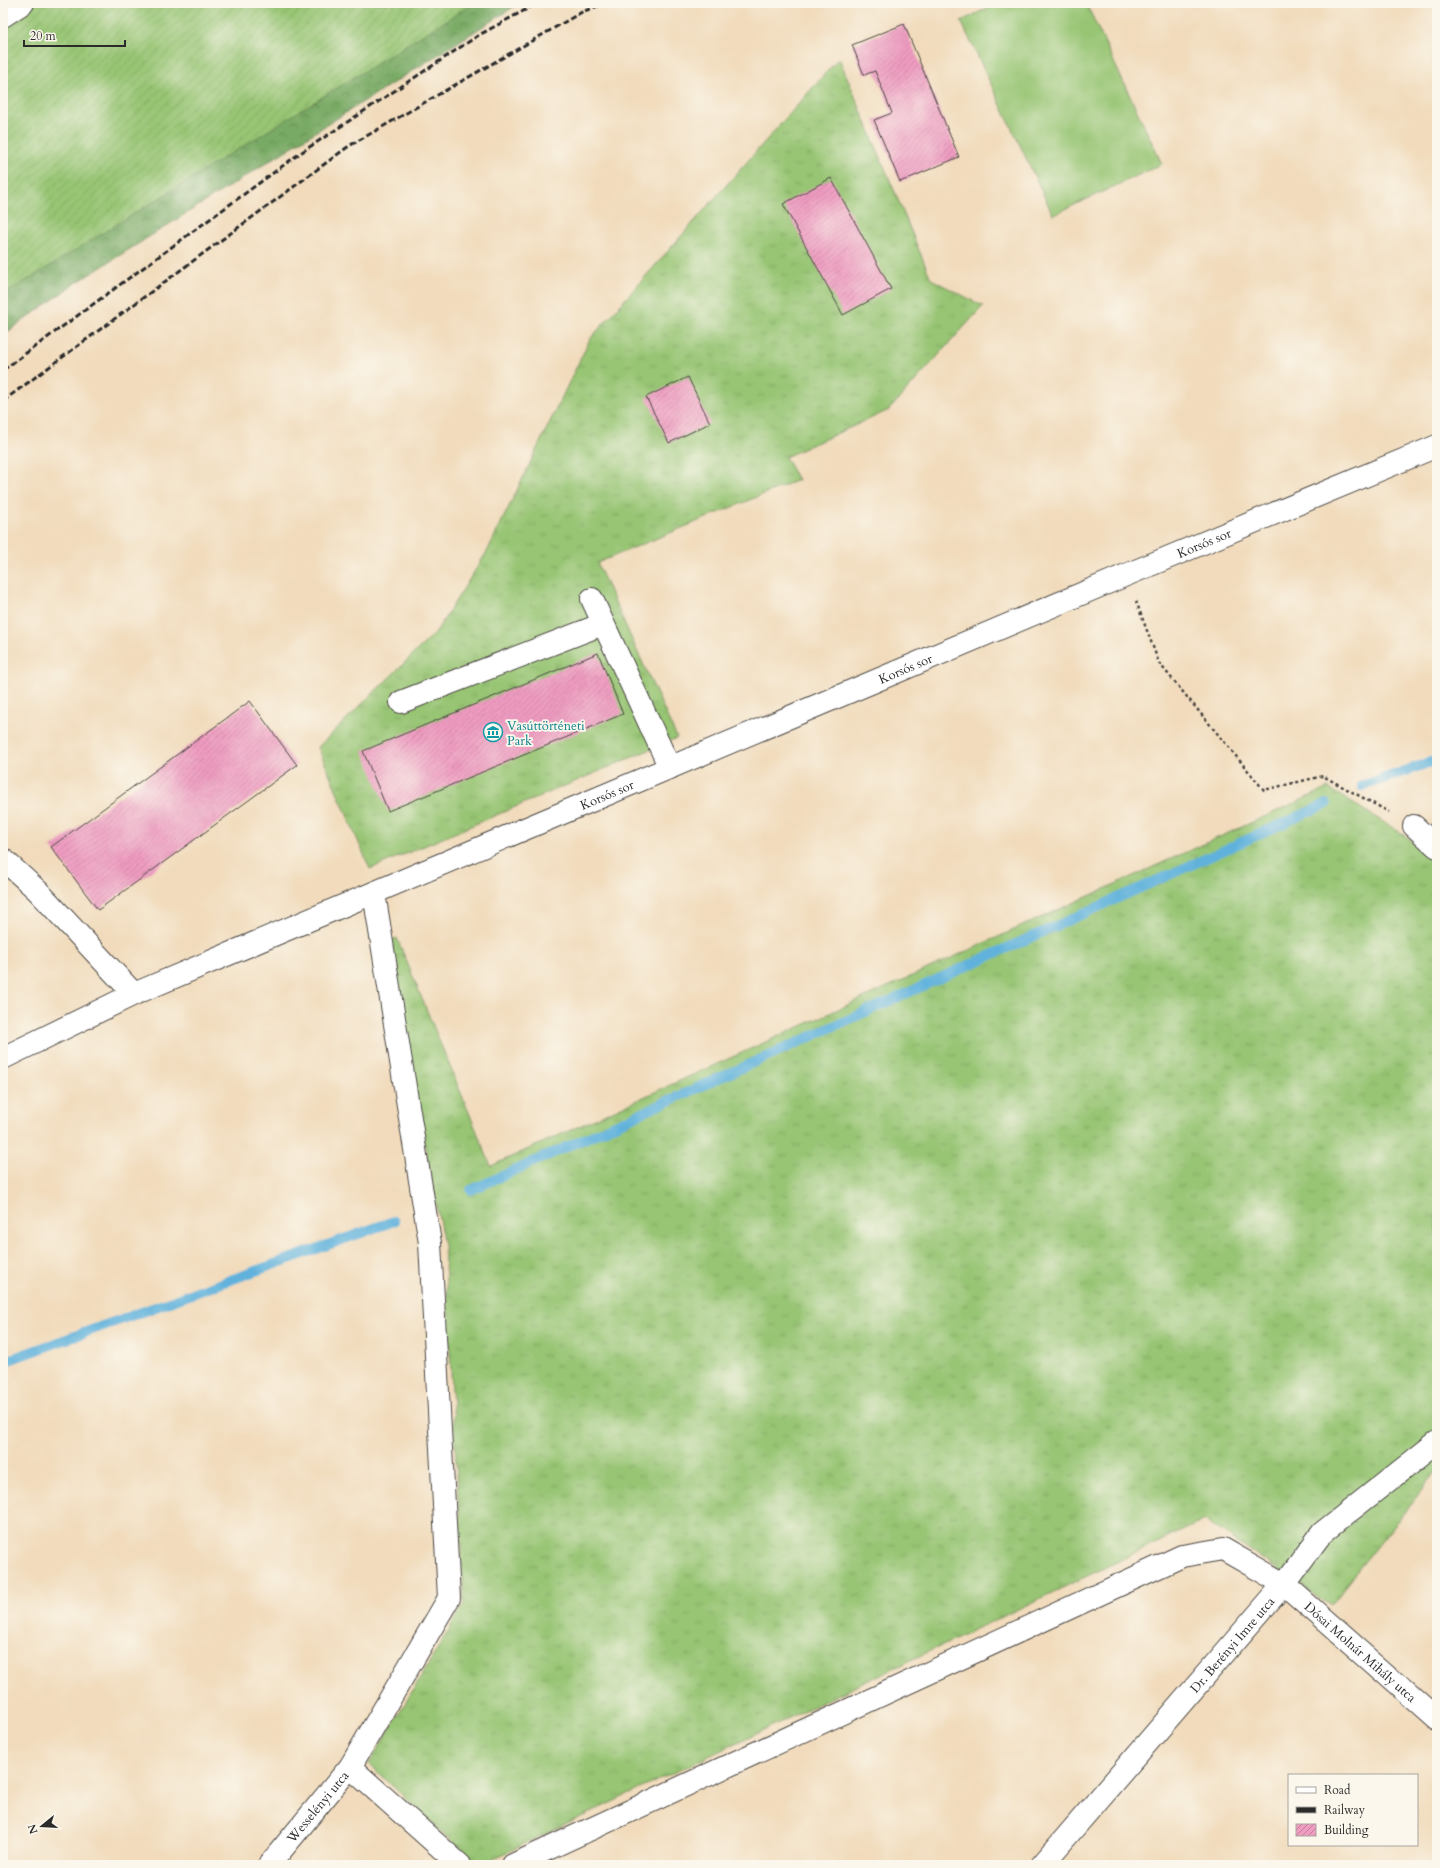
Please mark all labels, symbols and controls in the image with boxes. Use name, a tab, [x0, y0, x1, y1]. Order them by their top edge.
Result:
scale bar	[24, 22, 125, 48]
text: 20 m	[30, 28, 57, 44]
street label: Korsós sor	[1175, 524, 1234, 563]
street label: Korsós sor	[876, 650, 936, 689]
place label: Vasúttörténeti Park	[507, 717, 585, 750]
museum icon: Vasúttörténeti Park	[482, 721, 504, 743]
street label: Korsós sor	[577, 776, 637, 815]
street label: Dr. Berényi Imre utca	[1186, 1593, 1279, 1697]
street label: Dósai Molnár Mihály utca	[1300, 1598, 1420, 1707]
street label: Wesselényi utca	[282, 1767, 354, 1848]
legend	[1288, 1774, 1418, 1846]
text: Road	[1324, 1782, 1351, 1798]
text: Railway	[1324, 1802, 1366, 1818]
north arrow	[22, 1806, 62, 1846]
text: N	[24, 1822, 42, 1836]
text: Building	[1324, 1822, 1369, 1838]

